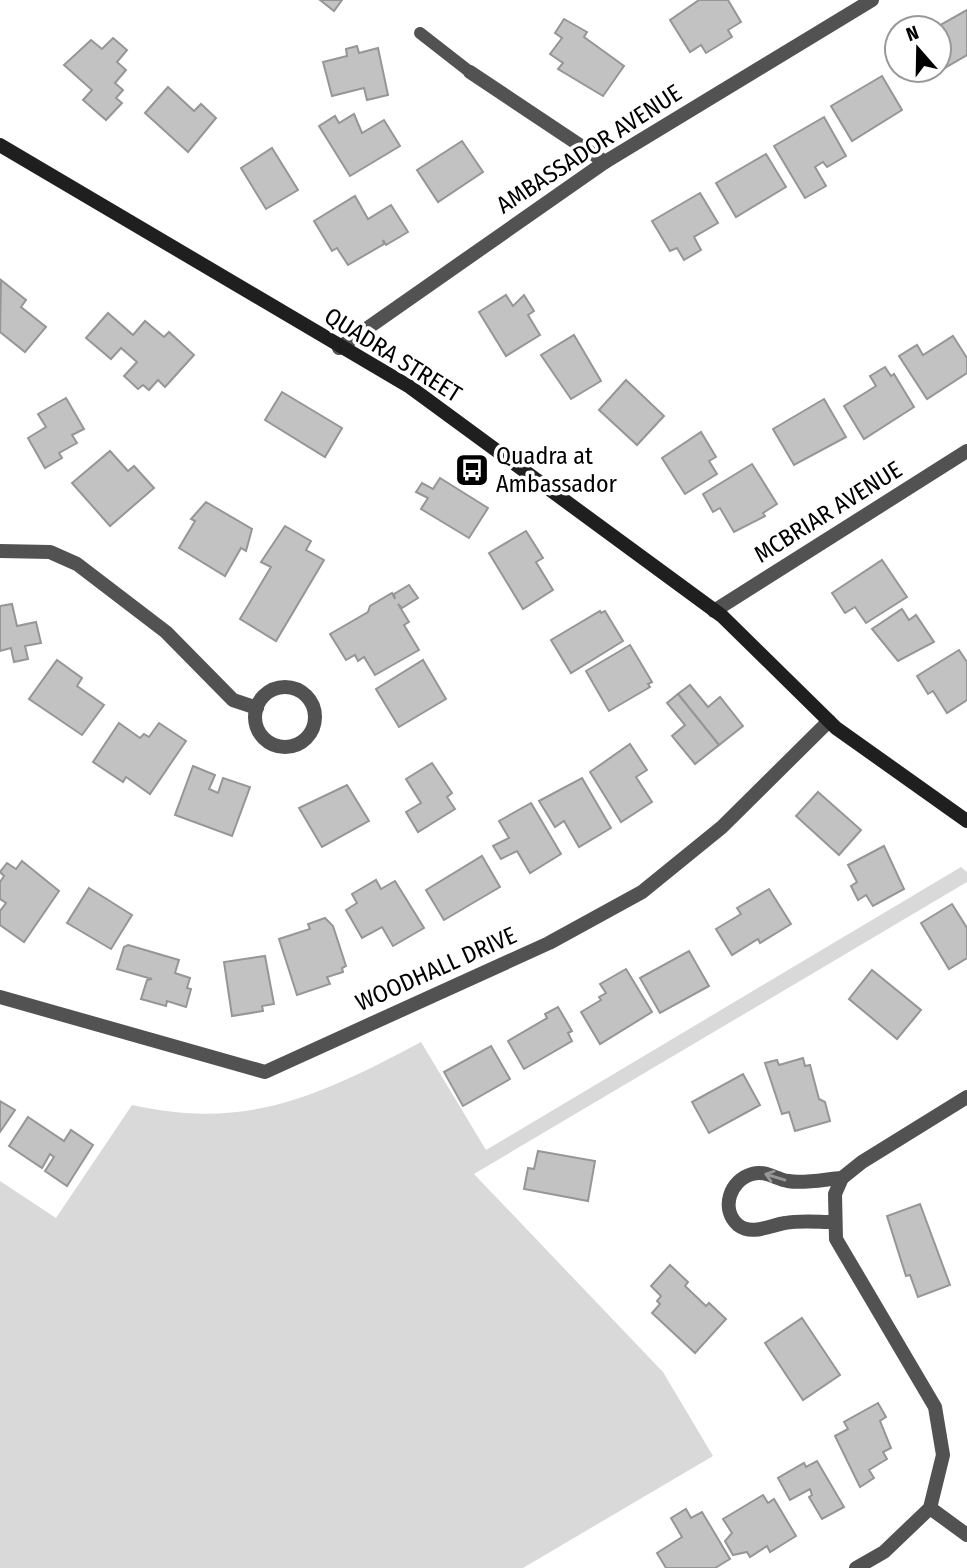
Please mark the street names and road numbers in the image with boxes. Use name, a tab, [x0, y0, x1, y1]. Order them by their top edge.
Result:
street label: AMBASSADOR AVENUE	[491, 79, 687, 219]
street label: QUADRA STREET	[319, 302, 467, 408]
street label: MCBRIAR AVENUE	[749, 455, 907, 569]
street label: WOODHALL DRIVE	[351, 921, 521, 1017]

